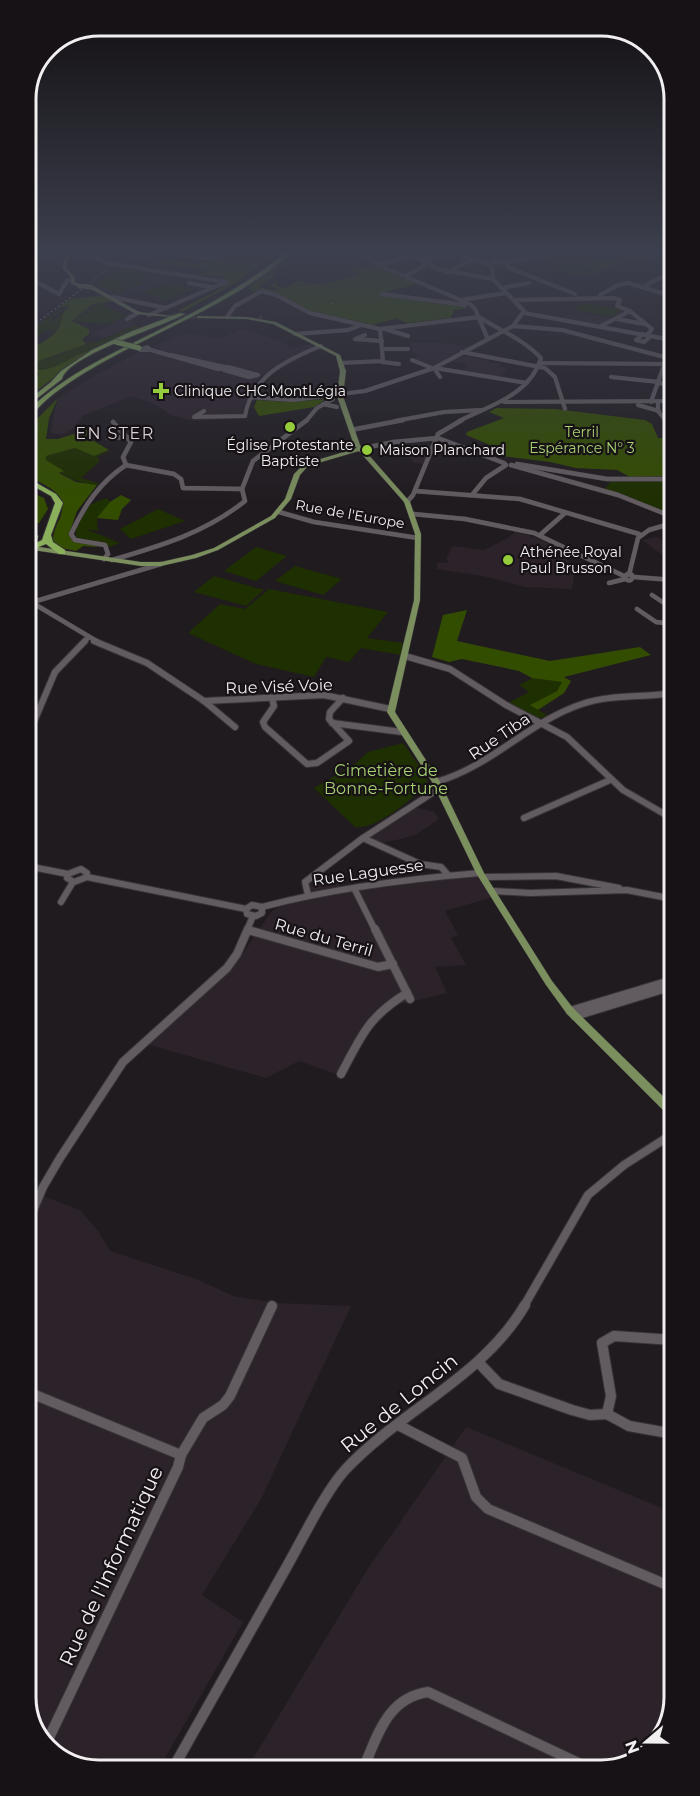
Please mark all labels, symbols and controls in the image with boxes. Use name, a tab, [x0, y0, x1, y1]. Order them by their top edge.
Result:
marker: Clinique CHC MontLégia	[152, 382, 170, 400]
place label: Clinique CHC MontLégia	[174, 382, 346, 400]
marker: Église Protestante Baptiste	[283, 420, 297, 434]
park label: Terril Espérance N° 3	[529, 423, 635, 457]
district label: EN STER	[75, 424, 155, 443]
place label: Église Protestante Baptiste	[227, 436, 354, 470]
place label: Maison Planchard	[379, 441, 505, 459]
marker: Maison Planchard	[360, 443, 374, 457]
street label: Rue de l'Europe	[294, 496, 406, 532]
place label: Athénée Royal Paul Brusson	[520, 543, 622, 577]
marker: Athénée Royal Paul Brusson	[501, 553, 515, 567]
street label: Rue Visé Voie	[225, 675, 333, 698]
street label: Rue Tiba	[465, 709, 534, 764]
park label: Cimetière de Bonne-Fortune	[324, 761, 448, 798]
street label: Rue Laguesse	[311, 855, 425, 890]
street label: Rue du Terril	[273, 914, 375, 961]
street label: Rue de Loncin	[336, 1348, 462, 1458]
street label: Rue de l'Informatique	[54, 1462, 168, 1670]
north arrow	[616, 1712, 676, 1772]
text: N	[621, 1738, 644, 1756]

